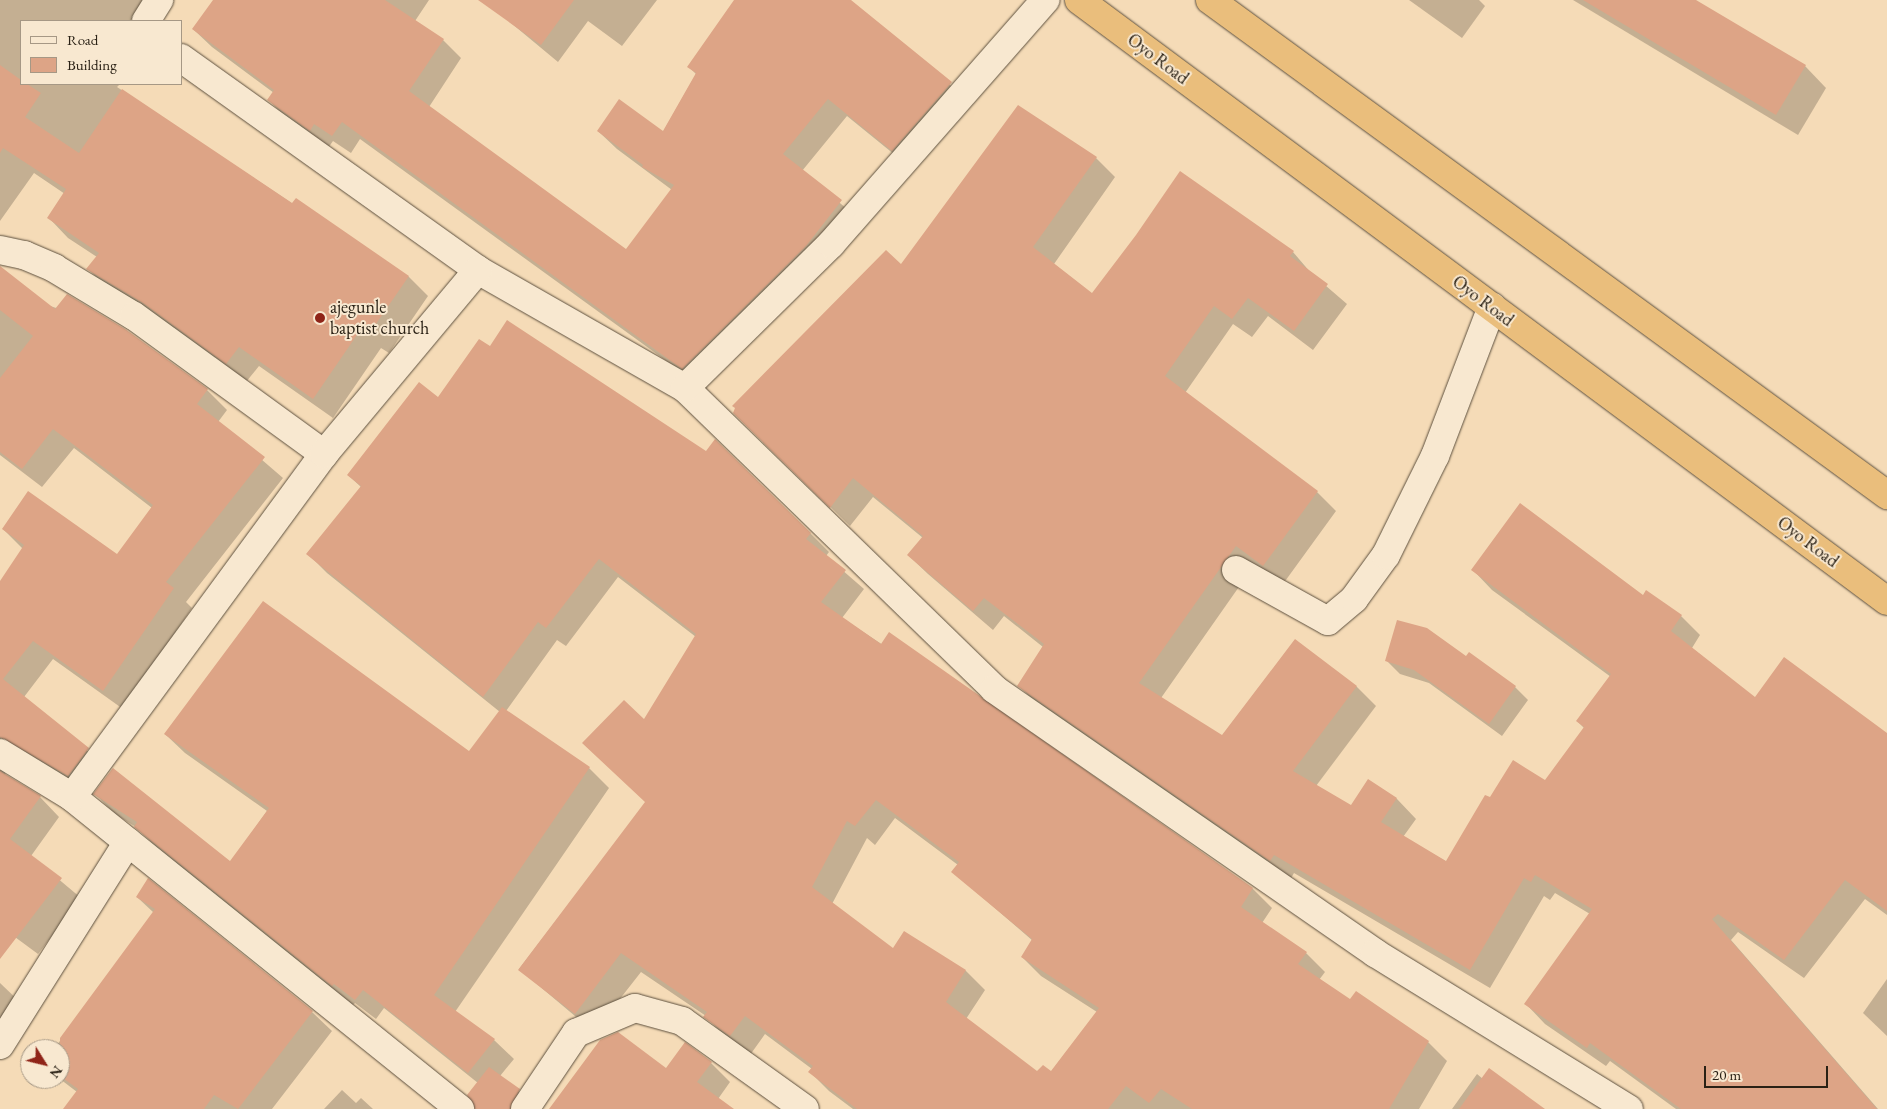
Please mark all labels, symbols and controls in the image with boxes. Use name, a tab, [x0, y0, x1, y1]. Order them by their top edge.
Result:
legend	[20, 20, 182, 85]
street label: Oyo Road	[1123, 29, 1193, 89]
text: Road	[67, 30, 98, 49]
text: Building	[67, 55, 117, 74]
street label: Oyo Road	[1448, 271, 1518, 331]
place label: ajegunle baptist church	[330, 297, 429, 340]
marker: ajegunle baptist church	[314, 312, 326, 324]
street label: Oyo Road	[1773, 512, 1843, 572]
north arrow	[20, 1039, 70, 1089]
scale bar	[1707, 1056, 1831, 1088]
text: N	[46, 1062, 67, 1082]
text: 20 m	[1712, 1065, 1741, 1084]

